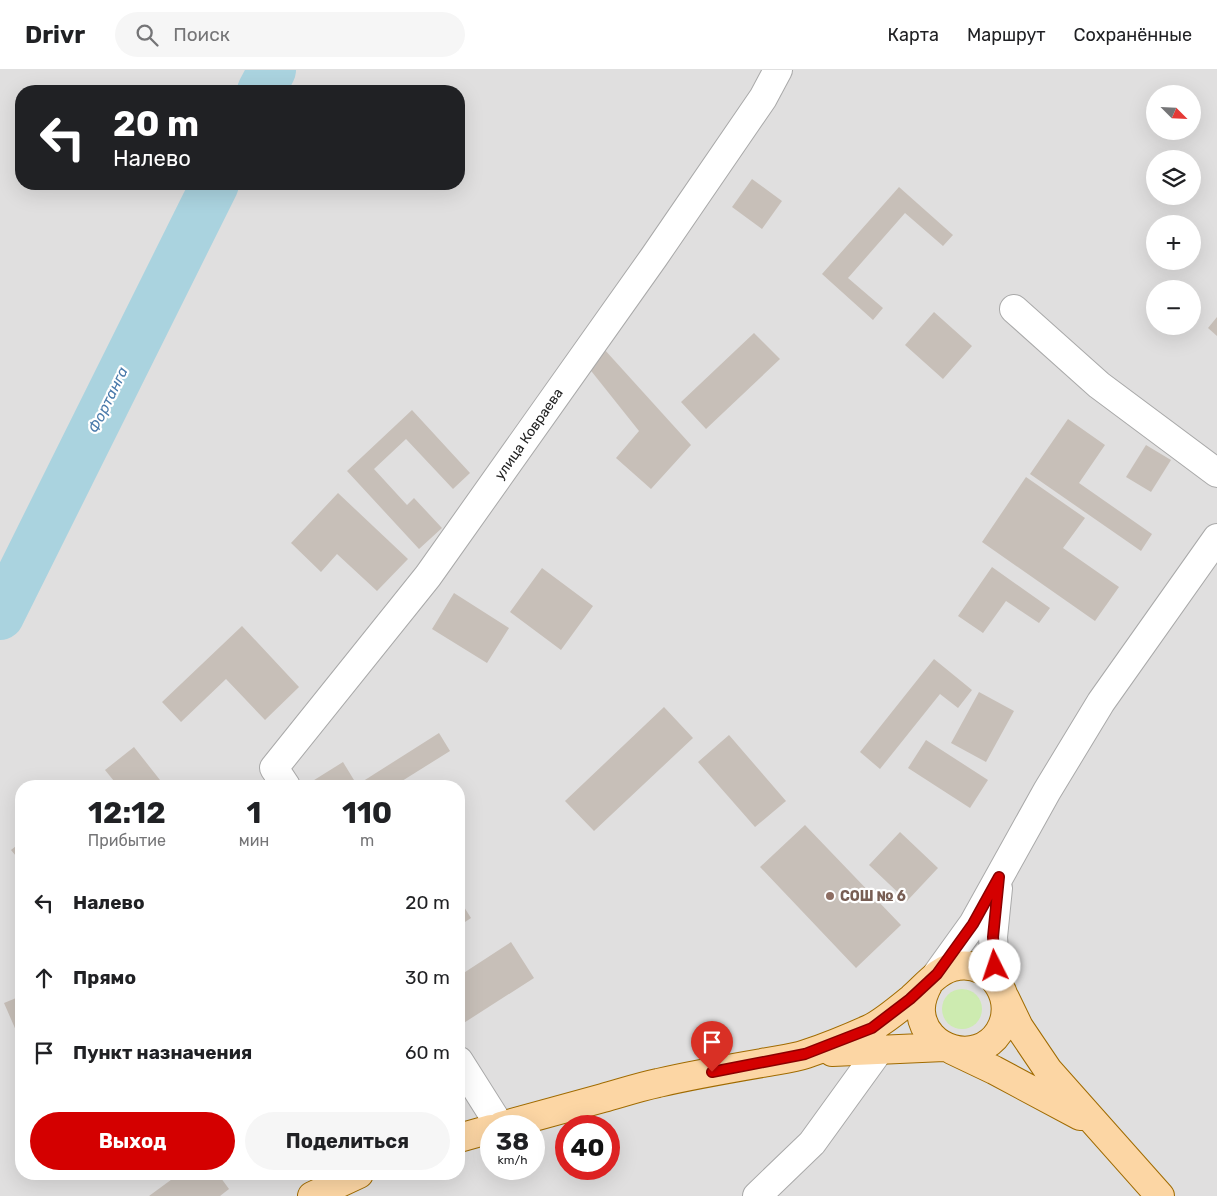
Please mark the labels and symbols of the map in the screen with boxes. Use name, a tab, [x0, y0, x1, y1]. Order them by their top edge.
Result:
north arrow	[1146, 85, 1201, 140]
water label: Фортанга	[84, 364, 132, 436]
street label: улица Ковраева	[491, 385, 567, 483]
place label: СОШ № 6	[840, 888, 906, 905]
marker: СОШ № 6	[824, 890, 836, 902]
position arrow	[968, 939, 1020, 991]
pin	[691, 1021, 733, 1072]
speed limit sign: 40	[555, 1115, 620, 1180]

